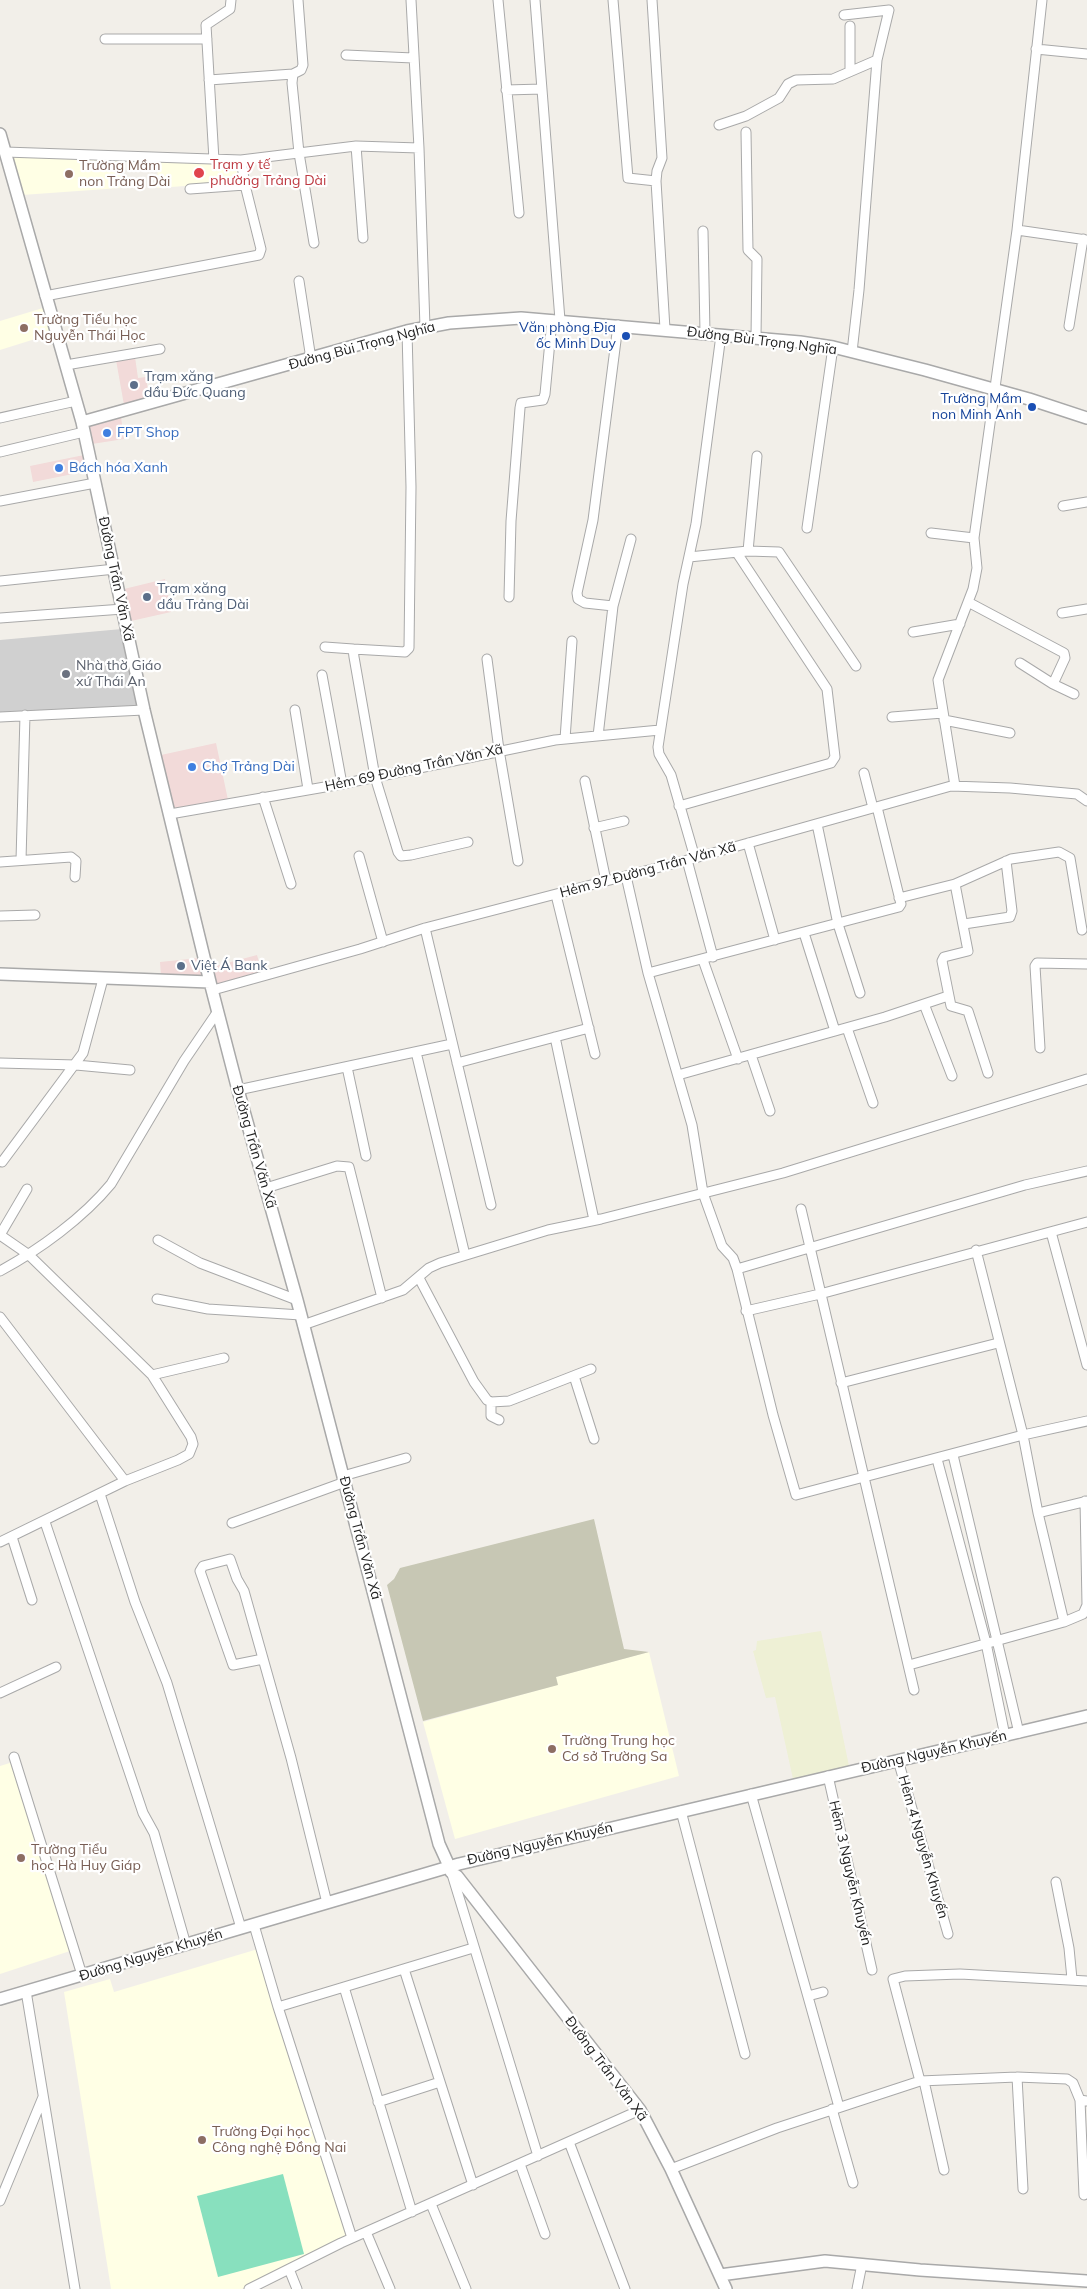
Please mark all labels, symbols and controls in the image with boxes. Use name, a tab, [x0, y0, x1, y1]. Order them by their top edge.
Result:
place label: Trạm y tế phường Trảng Dài	[210, 157, 326, 190]
place label: Trường Mầm non Trảng Dài	[79, 158, 170, 190]
marker: Trạm y tế phường Trảng Dài	[192, 166, 206, 180]
marker: Trường Mầm non Trảng Dài	[63, 168, 75, 180]
place label: Trường Tiểu học Nguyễn Thái Học	[34, 312, 145, 344]
street label: Đường Bùi Trọng Nghĩa	[287, 318, 437, 374]
place label: Văn phòng Địa ốc Minh Duy	[519, 320, 616, 352]
marker: Trường Tiểu học Nguyễn Thái Học	[18, 322, 30, 334]
street label: Đường Bùi Trọng Nghĩa	[686, 323, 838, 359]
marker: Văn phòng Địa ốc Minh Duy	[620, 330, 632, 342]
place label: Trạm xăng dầu Đức Quang	[144, 369, 246, 402]
marker: Trạm xăng dầu Đức Quang	[128, 379, 140, 391]
place label: Trường Mầm non Minh Anh	[932, 391, 1022, 424]
marker: Trường Mầm non Minh Anh	[1026, 401, 1038, 413]
place label: FPT Shop	[117, 425, 179, 441]
marker: FPT Shop	[101, 427, 113, 439]
place label: Bách hóa Xanh	[69, 460, 168, 476]
marker: Bách hóa Xanh	[53, 462, 65, 474]
street label: Đường Trần Văn Xã	[95, 515, 137, 643]
place label: Trạm xăng dầu Trảng Dài	[157, 581, 249, 614]
marker: Trạm xăng dầu Trảng Dài	[141, 591, 153, 603]
place label: Nhà thờ Giáo xứ Thái An	[76, 658, 161, 690]
marker: Nhà thờ Giáo xứ Thái An	[60, 668, 72, 680]
street label: Hẻm 69 Đường Trần Văn Xã	[323, 741, 505, 795]
place label: Chợ Trảng Dài	[202, 759, 295, 775]
marker: Chợ Trảng Dài	[186, 761, 198, 773]
street label: Hẻm 97 Đường Trần Văn Xã	[558, 838, 738, 902]
place label: Việt Á Bank	[191, 958, 268, 974]
marker: Việt Á Bank	[175, 960, 187, 972]
street label: Đường Trần Văn Xã	[228, 1084, 280, 1210]
street label: Đường Trần Văn Xã	[335, 1474, 385, 1602]
street label: Đường Nguyễn Khuyến	[860, 1727, 1008, 1777]
place label: Trường Trung học Cơ sở Trường Sa	[562, 1733, 675, 1765]
marker: Trường Trung học Cơ sở Trường Sa	[546, 1743, 558, 1755]
street label: Hẻm 4 Nguyễn Khuyến	[894, 1773, 952, 1921]
street label: Hẻm 3 Nguyễn Khuyến	[825, 1799, 875, 1947]
street label: Đường Nguyễn Khuyến	[466, 1819, 614, 1869]
place label: Trường Tiểu học Hà Huy Giáp	[31, 1842, 141, 1874]
marker: Trường Tiểu học Hà Huy Giáp	[15, 1852, 27, 1864]
street label: Đường Nguyễn Khuyến	[77, 1925, 225, 1985]
street label: Đường Trần Văn Xã	[561, 2013, 651, 2125]
place label: Trường Đại học Công nghệ Đồng Nai	[212, 2124, 346, 2156]
marker: Trường Đại học Công nghệ Đồng Nai	[196, 2134, 208, 2146]

